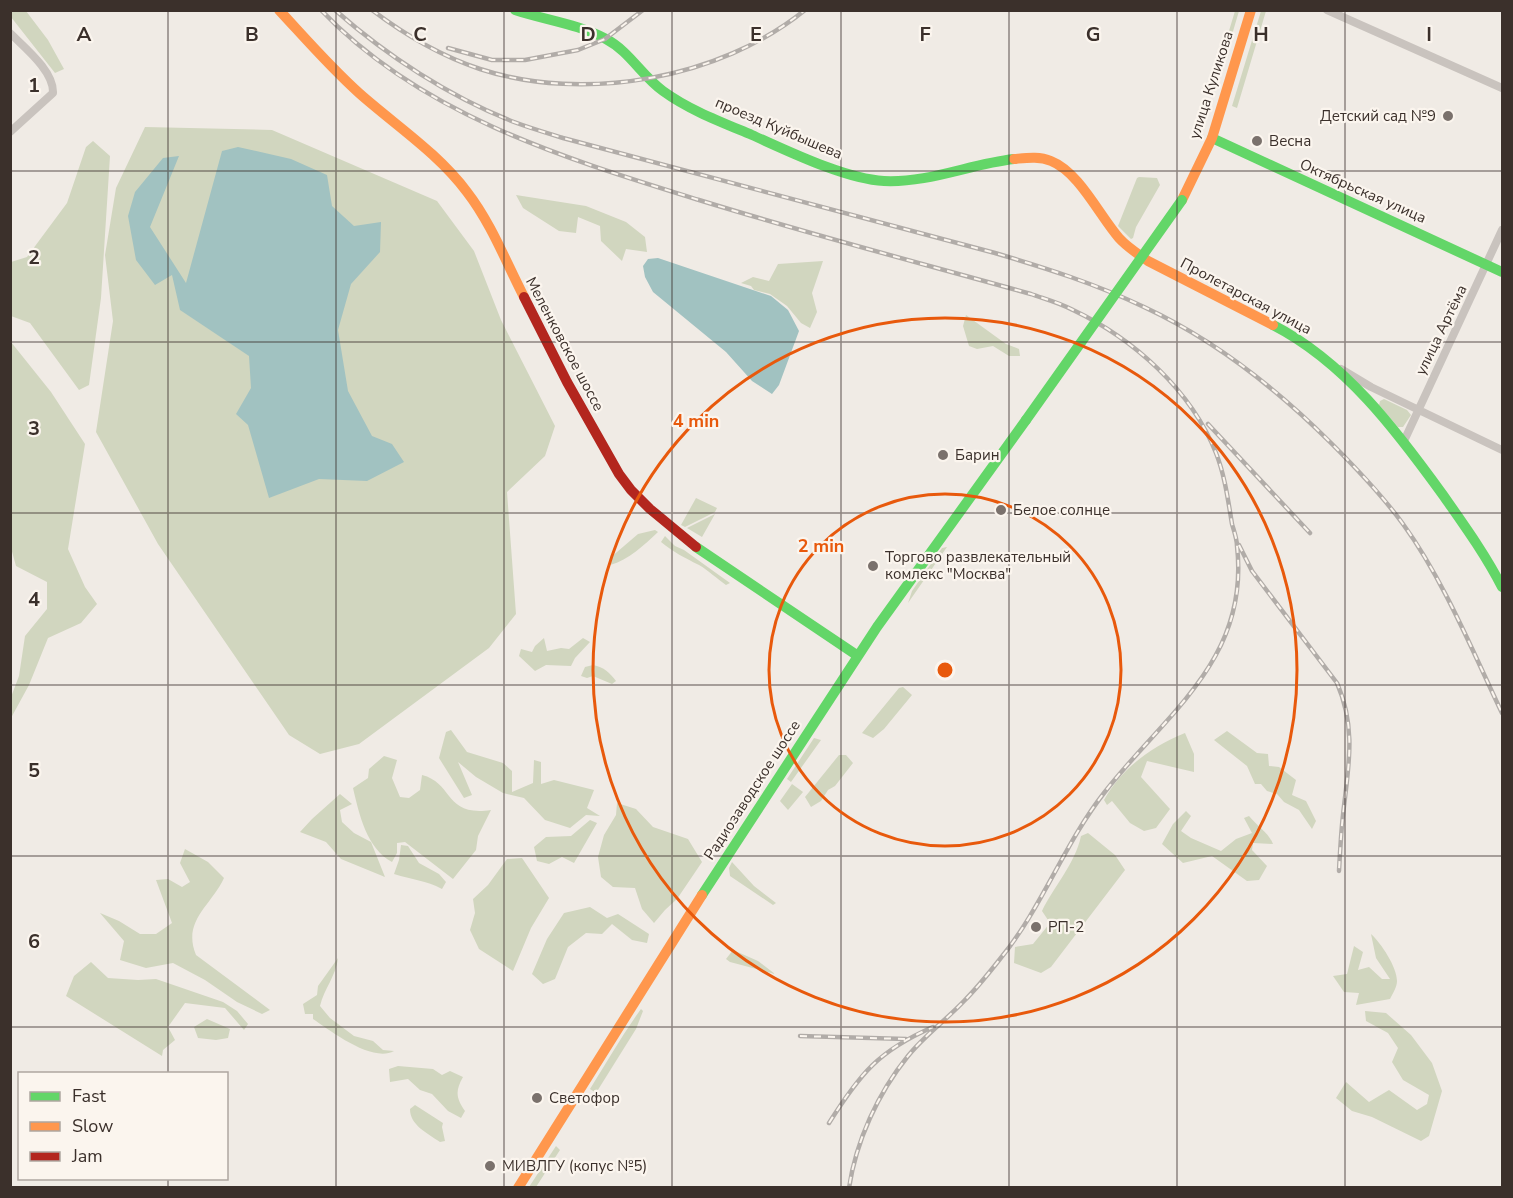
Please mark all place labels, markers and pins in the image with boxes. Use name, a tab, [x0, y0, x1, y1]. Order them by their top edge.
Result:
place label: Детский сад №9	[1320, 106, 1436, 126]
marker: Детский сад №9	[1441, 109, 1455, 123]
place label: Весна	[1269, 131, 1311, 151]
marker: Весна	[1250, 134, 1264, 148]
place label: Барин	[955, 445, 999, 465]
marker: Барин	[936, 448, 950, 462]
place label: Белое солнце	[1013, 500, 1110, 520]
marker: Белое солнце	[994, 503, 1008, 517]
place label: Торгово развлекательный комлекс "Москва"	[885, 547, 1071, 584]
marker: Торгово развлекательный комлекс "Москва"	[866, 559, 880, 573]
centre of rings	[935, 660, 955, 680]
place label: РП-2	[1048, 917, 1084, 937]
marker: РП-2	[1029, 920, 1043, 934]
place label: Светофор	[549, 1088, 620, 1108]
marker: Светофор	[530, 1091, 544, 1105]
place label: МИВЛГУ (копус №5)	[502, 1156, 647, 1176]
marker: МИВЛГУ (копус №5)	[483, 1159, 497, 1173]

